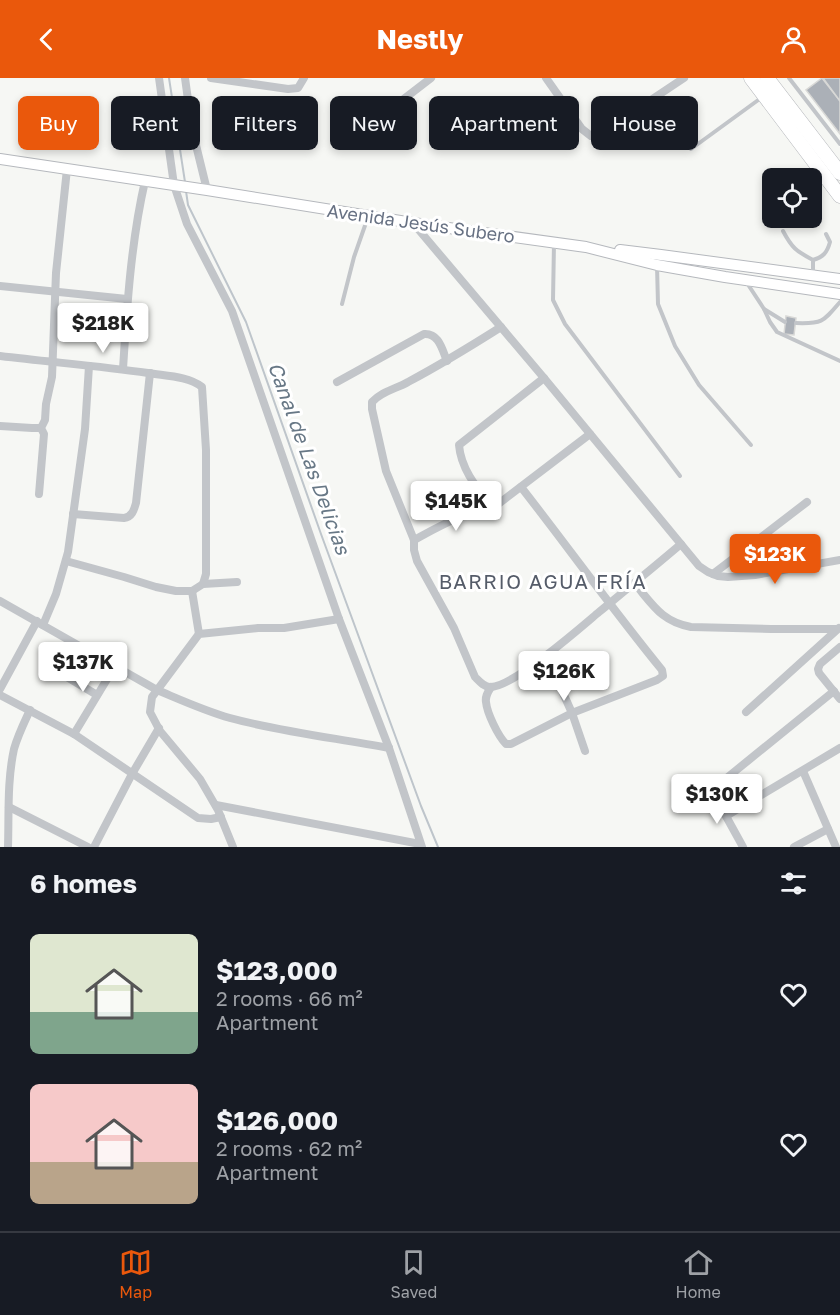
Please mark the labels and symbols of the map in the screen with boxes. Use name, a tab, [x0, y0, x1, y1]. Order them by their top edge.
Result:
street label: Avenida Jesús Subero	[326, 199, 516, 247]
pin: $218K	[61, 303, 145, 354]
water label: Canal de Las Delicias	[264, 359, 356, 559]
pin: $145K	[414, 481, 498, 532]
pin: $123K	[733, 534, 817, 585]
district label: BARRIO AGUA FRÍA	[439, 569, 647, 593]
pin: $137K	[41, 642, 125, 693]
pin: $126K	[522, 651, 606, 702]
pin: $130K	[675, 774, 759, 825]

